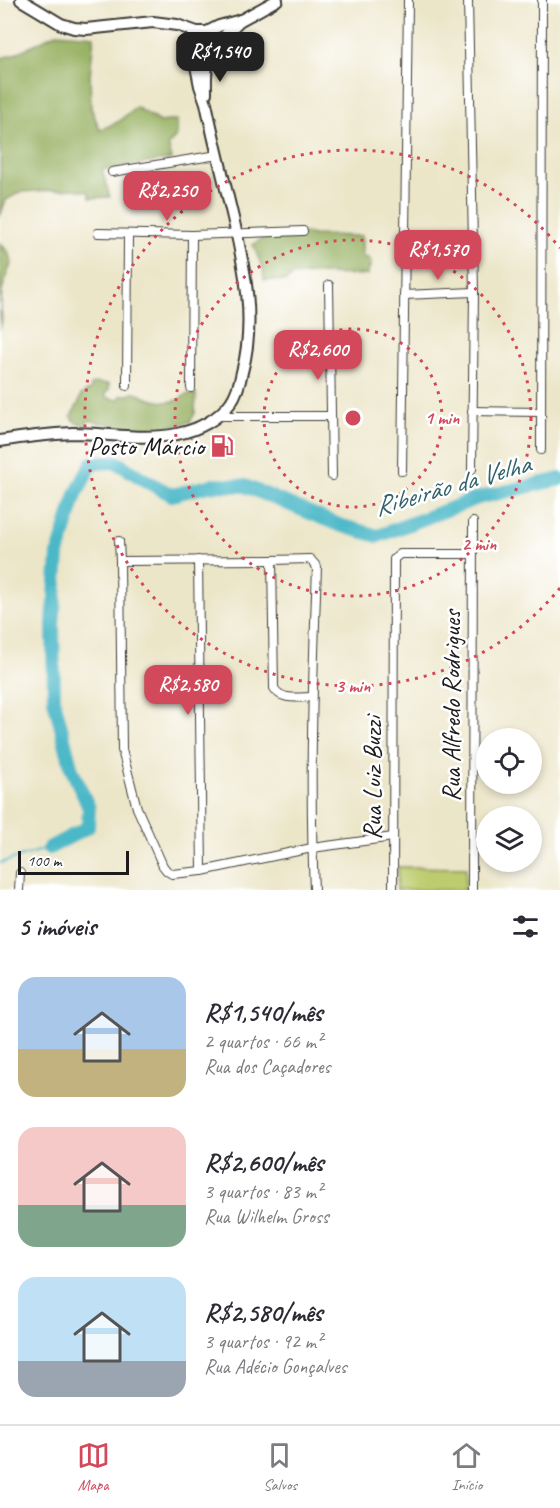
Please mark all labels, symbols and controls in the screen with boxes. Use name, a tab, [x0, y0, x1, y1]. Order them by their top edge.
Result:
pin: R$1,540	[165, 32, 275, 83]
text: R$1,540	[190, 39, 250, 64]
pin: R$2,250	[112, 171, 222, 222]
text: R$2,250	[137, 178, 197, 203]
pin: R$1,570	[383, 230, 493, 281]
text: R$1,570	[408, 237, 468, 262]
pin: R$2,600	[263, 330, 373, 381]
text: R$2,600	[288, 337, 348, 362]
text: 1 min	[425, 407, 460, 429]
centre of rings	[343, 408, 363, 428]
place label: Posto Márcio	[88, 430, 207, 463]
fuel station icon: Posto Márcio	[209, 433, 235, 459]
water label: Ribeirão da Velha	[370, 446, 536, 523]
text: 2 min	[462, 533, 497, 555]
street label: Rua Alfredo Rodrigues	[435, 608, 468, 802]
pin: R$2,580	[133, 665, 243, 716]
text: R$2,580	[158, 672, 218, 697]
text: 3 min	[336, 675, 371, 697]
street label: Rua Luiz Buzzi	[356, 713, 389, 840]
map controls	[476, 728, 542, 872]
button: locate	[476, 728, 542, 794]
button: layers	[476, 806, 542, 872]
scale bar	[18, 848, 129, 876]
text: 100 m	[27, 851, 61, 871]
text: 5 imóveis	[18, 910, 96, 943]
icon: filters	[509, 910, 542, 943]
text: R$1,540/mês	[204, 996, 322, 1029]
icon: home	[66, 1001, 138, 1073]
text: 2 quartos · 66 m²	[204, 1029, 322, 1054]
text: Rua dos Caçadores	[204, 1054, 330, 1079]
text: R$2,600/mês	[204, 1146, 323, 1179]
icon: home	[66, 1151, 138, 1223]
text: 3 quartos · 83 m²	[204, 1179, 322, 1204]
text: Rua Wilhelm Gross	[204, 1204, 329, 1229]
text: R$2,580/mês	[204, 1296, 322, 1329]
icon: home	[66, 1301, 138, 1373]
text: 3 quartos · 92 m²	[204, 1329, 322, 1354]
text: Rua Adécio Gonçalves	[204, 1354, 347, 1379]
tab: Mapa	[77, 1439, 110, 1495]
tab: Salvos	[263, 1439, 297, 1495]
tab: Início	[450, 1439, 483, 1495]

